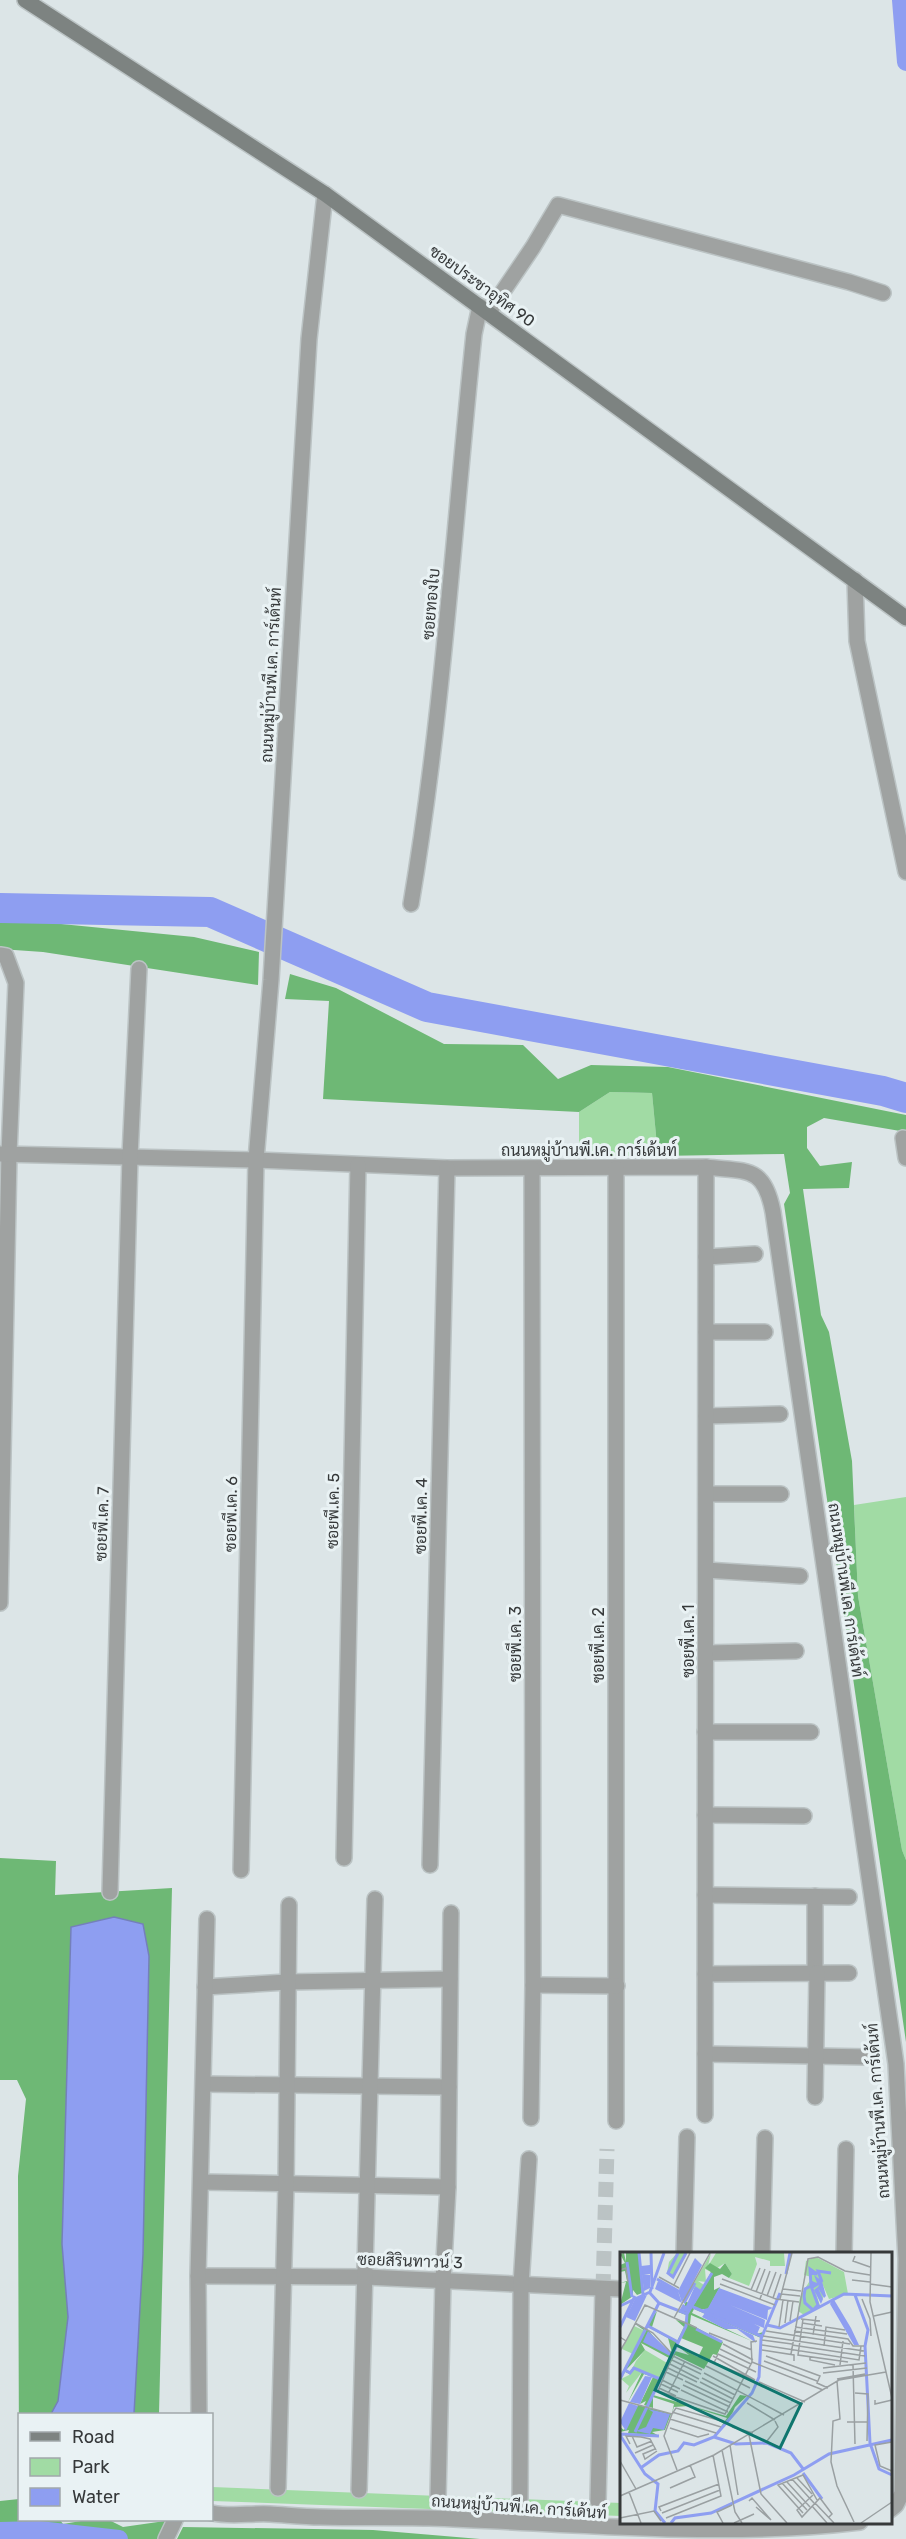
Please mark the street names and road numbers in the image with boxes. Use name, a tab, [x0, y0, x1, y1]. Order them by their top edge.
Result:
street label: ซอยประชาอุทิศ 90	[424, 241, 538, 332]
street label: ซอยทองใบ	[416, 567, 444, 641]
street label: ถนนหมู่บ้านพี.เค. การ์เด้นท์	[254, 587, 287, 763]
street label: ถนนหมู่บ้านพี.เค. การ์เด้นท์	[501, 1138, 677, 1162]
street label: ซอยพี.เค. 5	[321, 1473, 343, 1549]
street label: ซอยพี.เค. 6	[219, 1475, 241, 1552]
street label: ซอยพี.เค. 4	[409, 1478, 431, 1554]
street label: ซอยพี.เค. 7	[89, 1486, 113, 1562]
street label: ถนนหมู่บ้านพี.เค. การ์เด้นท์	[822, 1501, 871, 1679]
street label: ซอยพี.เค. 1	[677, 1604, 698, 1678]
street label: ซอยพี.เค. 3	[504, 1606, 525, 1682]
street label: ซอยพี.เค. 2	[587, 1607, 608, 1683]
street label: ถนนหมู่บ้านพี.เค. การ์เด้นท์	[859, 2022, 896, 2200]
street label: ซอยสิรินทาวน์ 3	[357, 2247, 463, 2272]
street label: ถนนหมู่บ้านพี.เค. การ์เด้นท์	[430, 2488, 608, 2525]

